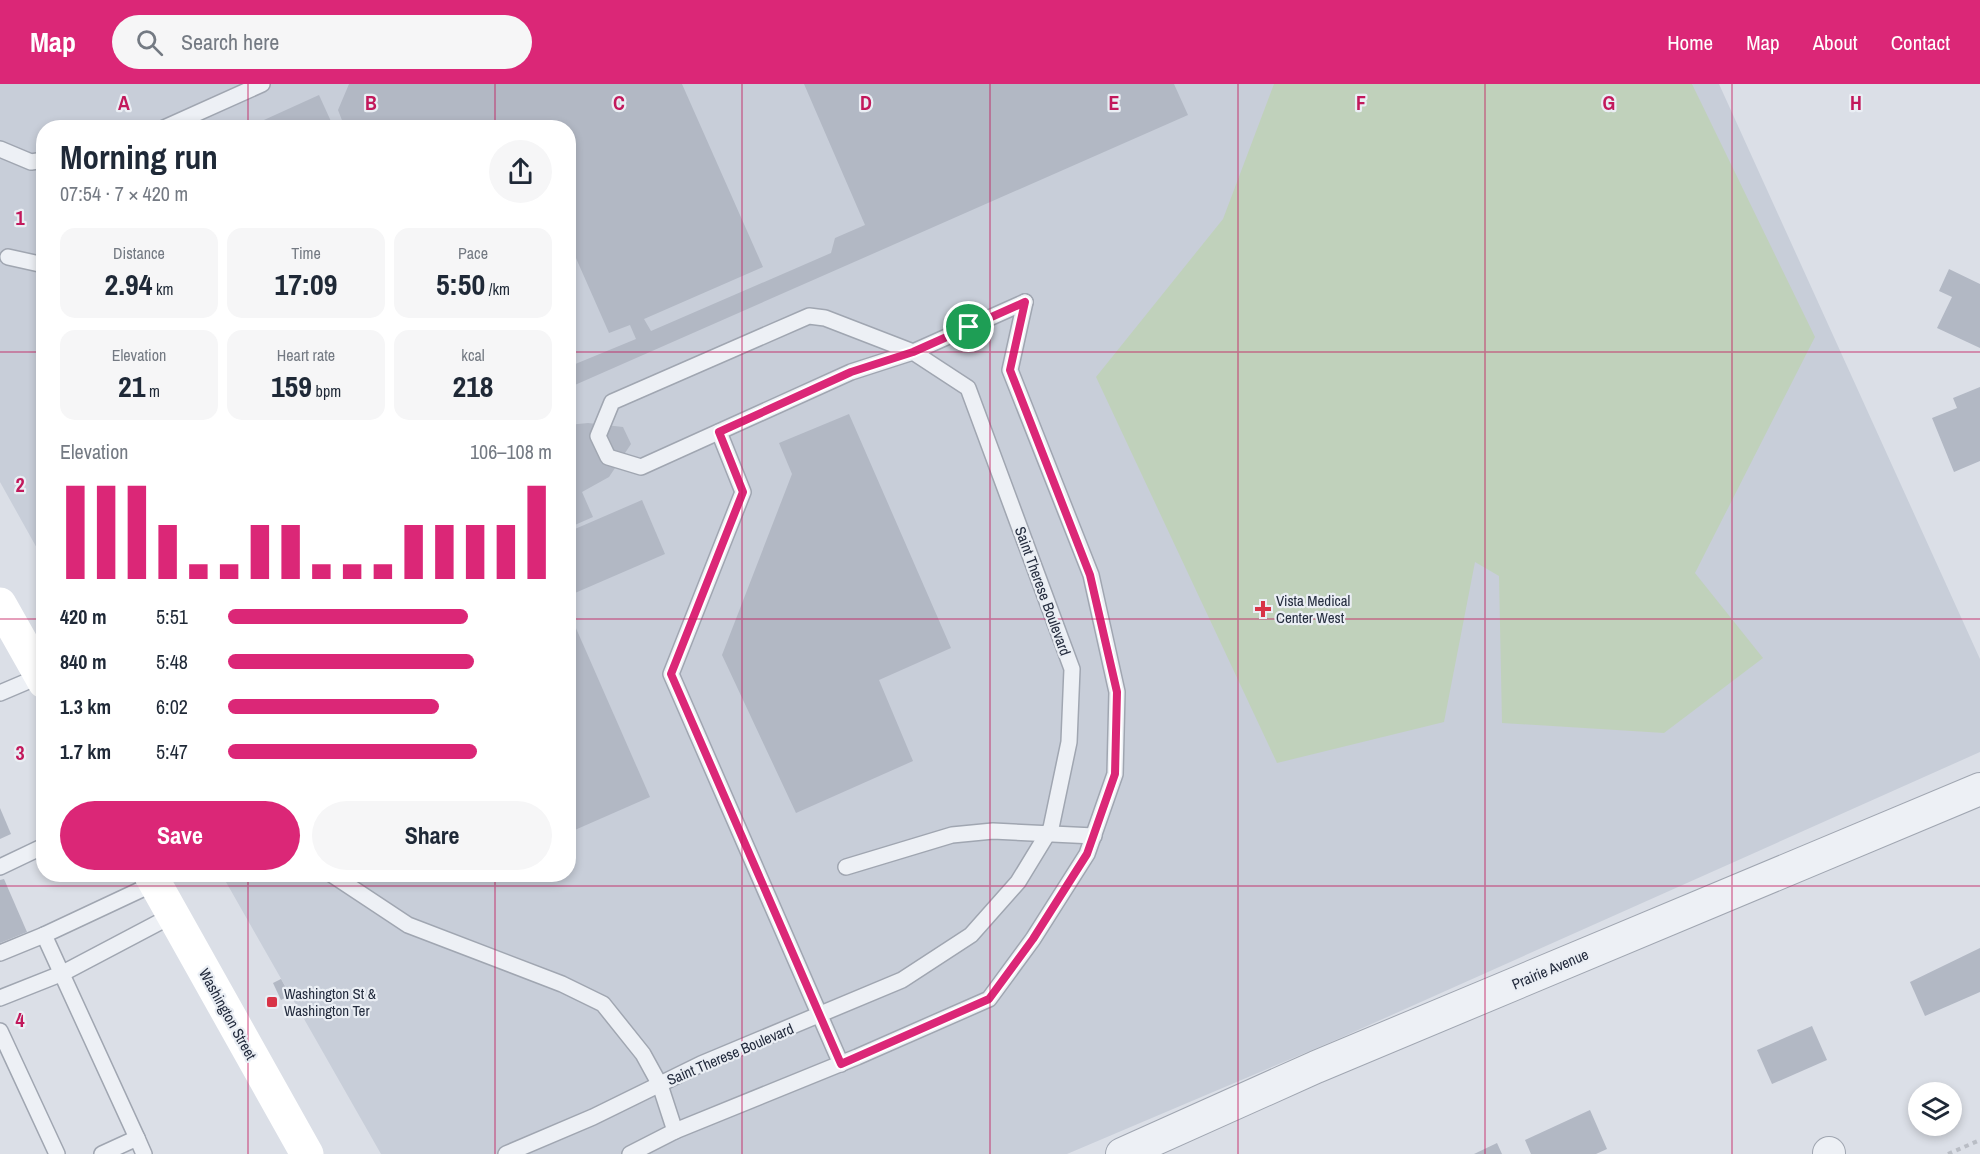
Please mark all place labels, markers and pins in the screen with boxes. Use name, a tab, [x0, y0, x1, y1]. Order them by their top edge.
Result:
pin	[943, 301, 994, 352]
place label: Vista Medical Center West	[1276, 590, 1350, 628]
marker: Vista Medical Center West	[1254, 600, 1272, 618]
place label: Washington St & Washington Ter	[284, 983, 377, 1021]
marker: Washington St & Washington Ter	[265, 995, 279, 1009]

